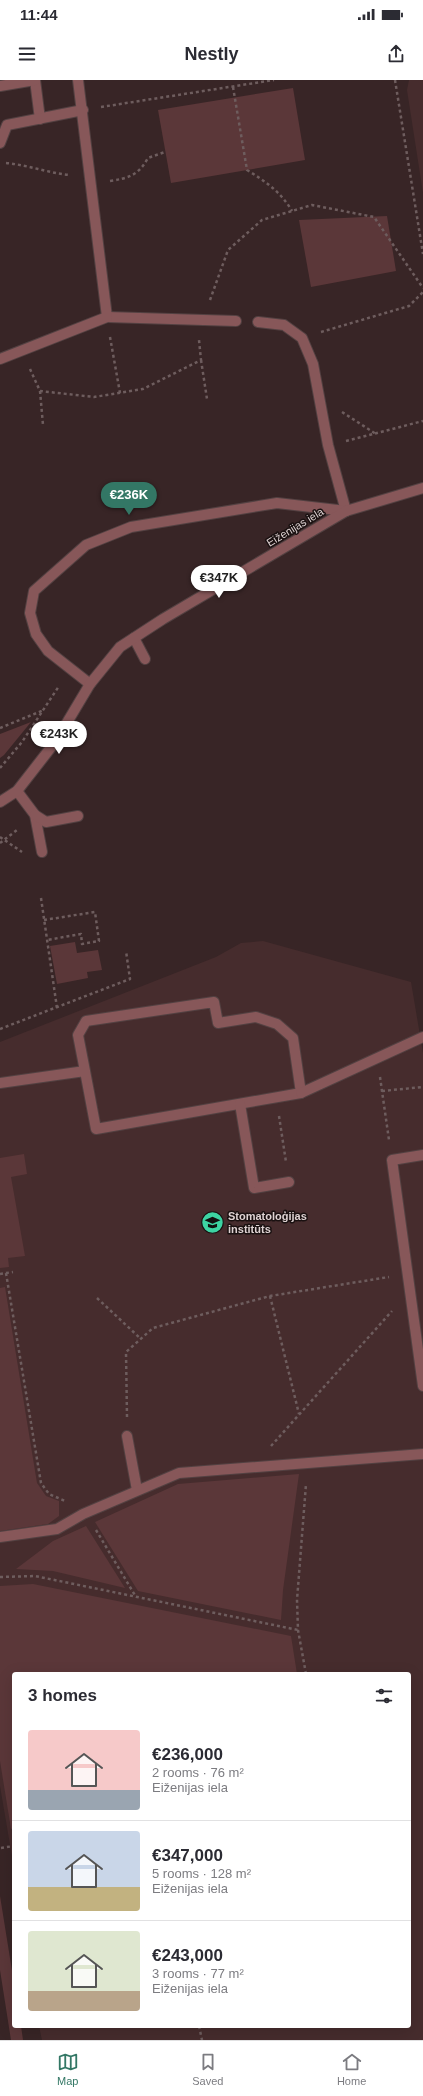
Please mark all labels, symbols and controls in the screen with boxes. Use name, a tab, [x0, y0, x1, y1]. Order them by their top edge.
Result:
text: 11:44	[20, 6, 58, 23]
icon: menu	[16, 43, 38, 65]
icon: share	[385, 43, 407, 65]
text: Nestly	[184, 44, 239, 64]
pin: €236K	[101, 482, 157, 516]
text: €236K	[110, 487, 148, 502]
street label: Eiženijas iela	[264, 505, 326, 549]
pin: €347K	[191, 565, 247, 599]
text: €347K	[200, 570, 238, 585]
pin: €243K	[31, 721, 87, 755]
text: €243K	[40, 726, 78, 741]
school or university icon: Stomatoloģijas institūts	[199, 1209, 225, 1235]
place label: Stomatoloģijas institūts	[228, 1210, 307, 1235]
icon: filters	[373, 1685, 395, 1707]
text: 3 homes	[28, 1686, 97, 1705]
text: €236,000	[152, 1745, 223, 1764]
icon: home	[60, 1746, 108, 1794]
text: 2 rooms · 76 m²	[152, 1765, 244, 1780]
text: Eiženijas iela	[152, 1780, 228, 1795]
text: €347,000	[152, 1846, 223, 1865]
icon: home	[60, 1847, 108, 1895]
text: 5 rooms · 128 m²	[152, 1866, 251, 1881]
text: Eiženijas iela	[152, 1881, 228, 1896]
text: €243,000	[152, 1946, 223, 1965]
icon: home	[60, 1947, 108, 1995]
text: 3 rooms · 77 m²	[152, 1966, 244, 1981]
text: Eiženijas iela	[152, 1981, 228, 1996]
tab: Map	[57, 2051, 79, 2087]
tab: Saved	[192, 2051, 223, 2087]
tab: Home	[337, 2051, 366, 2087]

